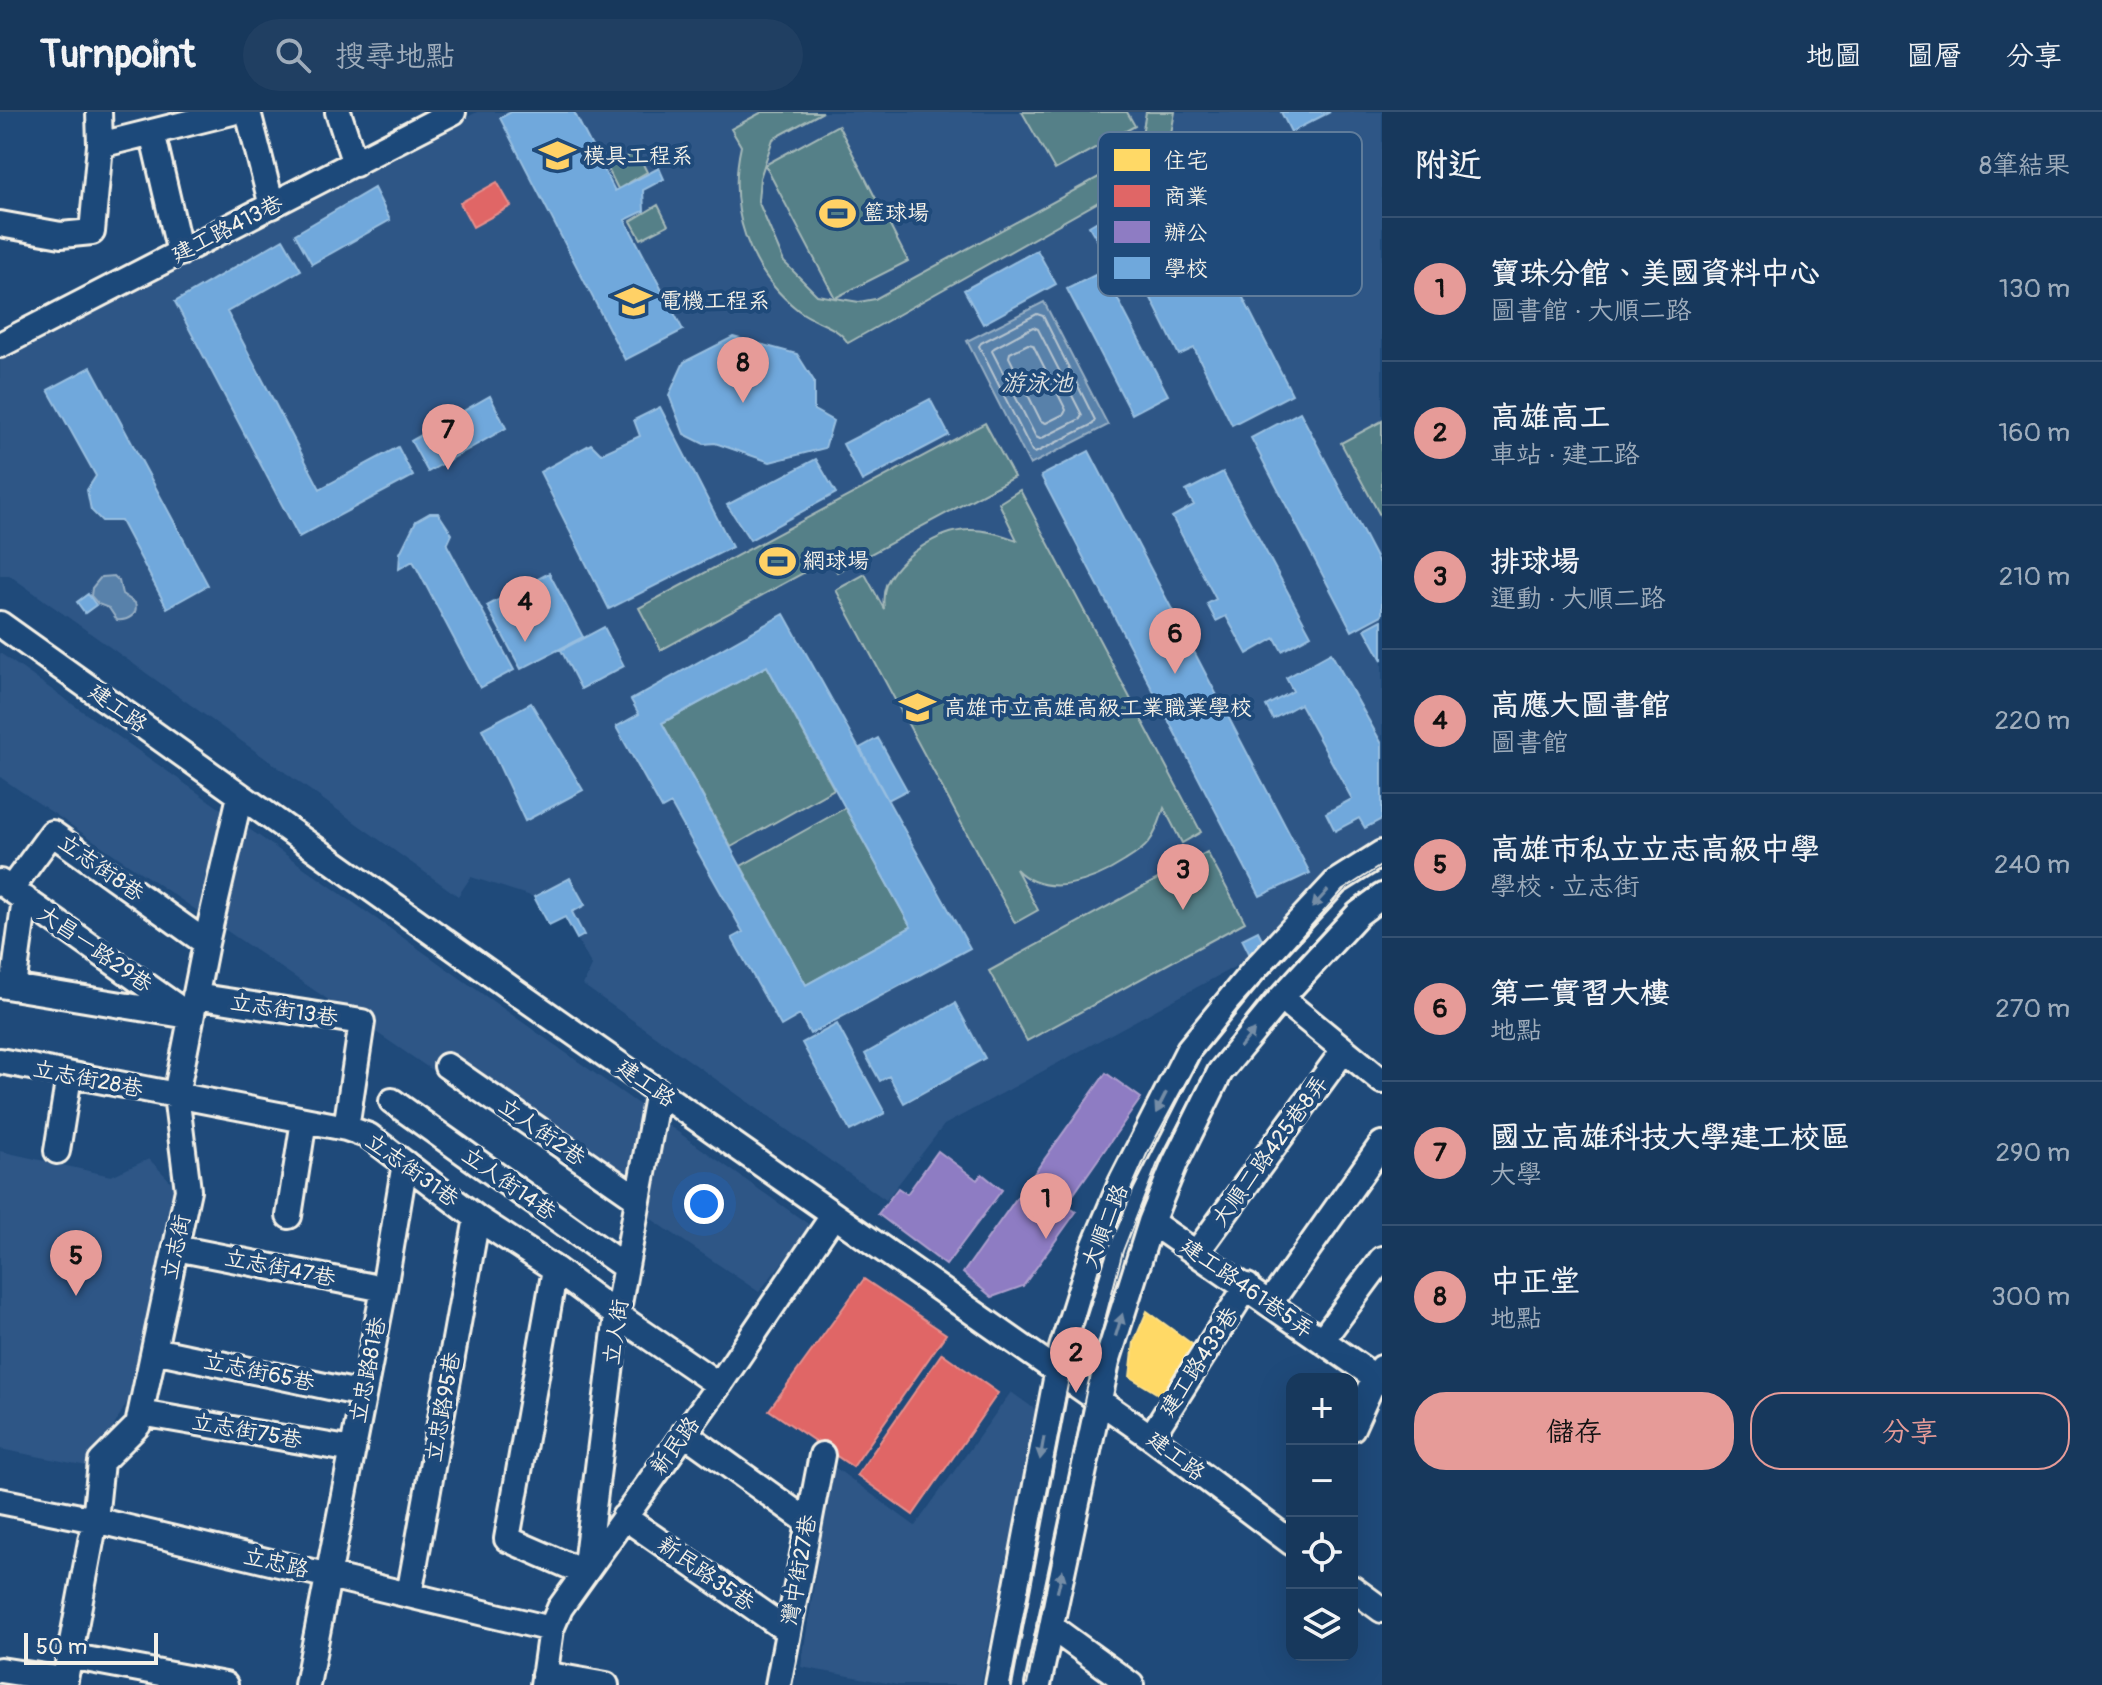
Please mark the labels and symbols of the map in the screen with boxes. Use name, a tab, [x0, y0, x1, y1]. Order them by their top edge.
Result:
legend	[1098, 132, 1362, 296]
school or university icon: 模具工程系	[538, 137, 576, 175]
place label: 模具工程系	[583, 142, 693, 170]
text: 住宅	[1164, 147, 1208, 175]
text: 商業	[1164, 183, 1208, 211]
street label: 建工路413巷	[166, 189, 288, 269]
sports icon: 籃球場	[818, 194, 856, 232]
place label: 籃球場	[863, 199, 929, 227]
text: 辦公	[1164, 219, 1208, 247]
text: 學校	[1164, 255, 1208, 283]
school or university icon: 電機工程系	[615, 282, 653, 320]
place label: 電機工程系	[660, 287, 770, 315]
pin: 8	[717, 337, 769, 403]
water label: 游泳池	[1001, 369, 1074, 398]
pin: 7	[422, 404, 474, 470]
sports icon: 網球場	[758, 542, 796, 580]
place label: 網球場	[803, 547, 869, 575]
pin: 4	[499, 576, 551, 642]
pin: 6	[1149, 608, 1201, 674]
street label: 建工路	[83, 677, 153, 739]
school or university icon: 高雄市立高雄高級工業職業學校	[899, 689, 937, 727]
place label: 高雄市立高雄高級工業職業學校	[944, 694, 1252, 722]
street label: 立志街8巷	[52, 828, 150, 908]
pin: 3	[1157, 844, 1209, 910]
one-way arrow	[1311, 889, 1329, 908]
street label: 大昌一路29巷	[32, 899, 158, 999]
street label: 立志街13巷	[228, 988, 340, 1032]
one-way arrow	[1238, 1029, 1255, 1049]
street label: 建工路	[611, 1053, 681, 1113]
street label: 立志街28巷	[31, 1055, 145, 1103]
street label: 大順二路425巷8弄	[1206, 1070, 1334, 1232]
street label: 立人街2巷	[493, 1092, 591, 1172]
one-way arrow	[1155, 1092, 1168, 1115]
street label: 立志街31巷	[360, 1127, 464, 1213]
street label: 立人街14巷	[456, 1141, 562, 1227]
pin: 1	[1020, 1173, 1072, 1239]
street label: 大順二路	[1076, 1180, 1134, 1272]
your location	[684, 1184, 724, 1224]
street label: 立志街	[155, 1212, 197, 1282]
pin: 5	[50, 1230, 102, 1296]
street label: 建工路461巷5弄	[1175, 1232, 1319, 1344]
street label: 立志街47巷	[222, 1244, 338, 1292]
street label: 立人街	[598, 1297, 634, 1367]
street label: 建工路433巷	[1153, 1302, 1245, 1422]
one-way arrow	[1113, 1313, 1125, 1337]
street label: 立忠路81巷	[344, 1314, 392, 1426]
pin: 2	[1050, 1327, 1102, 1393]
street label: 立志街65巷	[201, 1347, 317, 1397]
street label: 立忠路95巷	[420, 1350, 466, 1464]
street label: 立志街75巷	[190, 1408, 304, 1454]
street label: 新民路	[644, 1411, 706, 1481]
street label: 建工路	[1141, 1425, 1211, 1487]
one-way arrow	[1035, 1436, 1047, 1461]
street label: 灣中街27巷	[775, 1512, 823, 1628]
street label: 新民路35巷	[652, 1530, 760, 1618]
street label: 立忠路	[241, 1542, 311, 1584]
one-way arrow	[1054, 1568, 1067, 1593]
scale bar	[24, 1629, 158, 1665]

